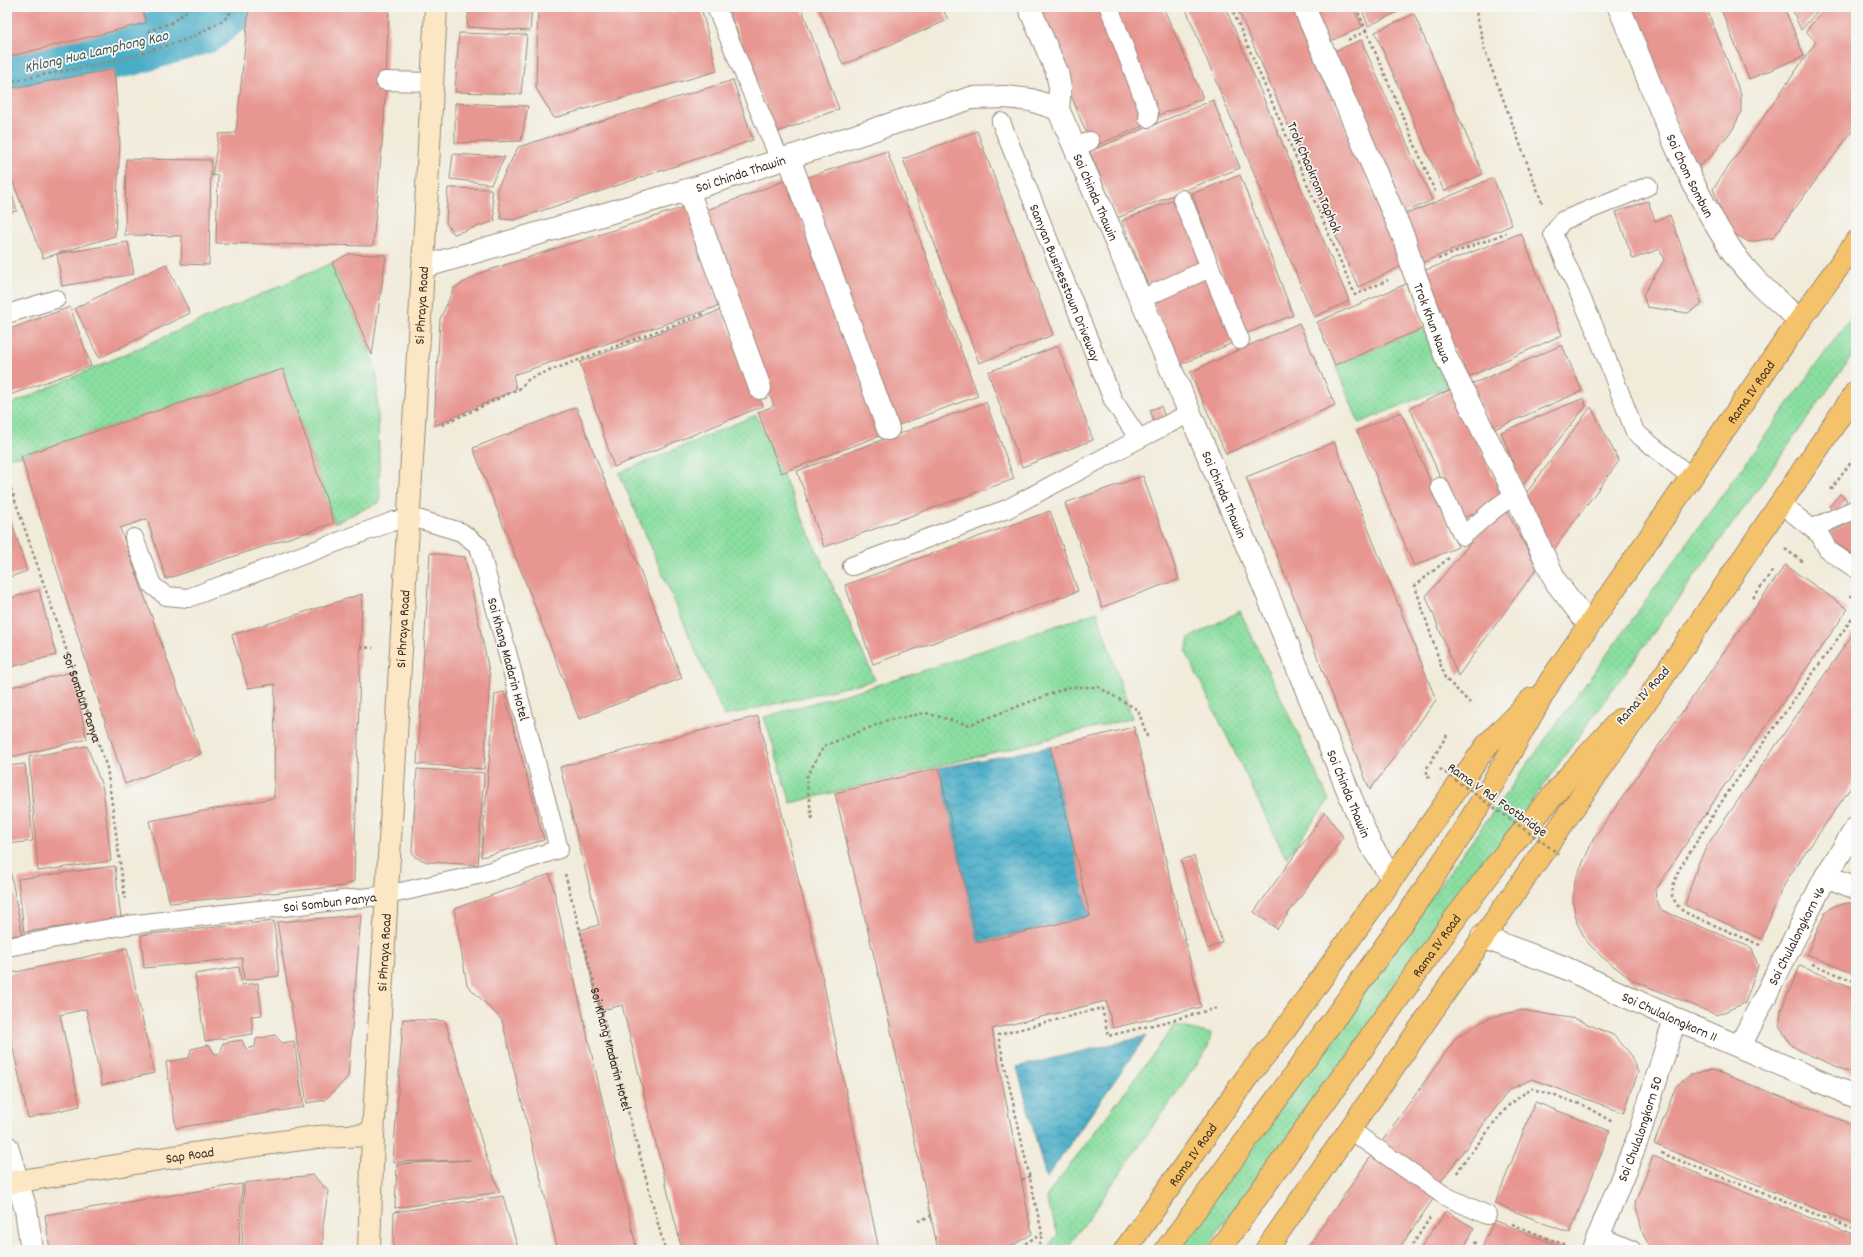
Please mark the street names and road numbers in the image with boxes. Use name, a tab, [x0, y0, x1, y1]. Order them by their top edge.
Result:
street label: Trok Chaokrom Taphok	[1281, 119, 1346, 237]
street label: Soi Chom Sombun	[1660, 131, 1718, 222]
street label: Soi Chinda Thawin	[694, 151, 789, 199]
street label: Soi Chinda Thawin	[1067, 151, 1122, 245]
street label: Samyan Businesstown Driveway	[1023, 201, 1105, 365]
street label: Si Phraya Road	[411, 266, 435, 345]
street label: Trok Khun Nawa	[1407, 280, 1456, 367]
street label: Rama IV Road	[1723, 357, 1781, 429]
street label: Soi Chinda Thawin	[1195, 448, 1251, 542]
street label: Si Phraya Road	[392, 589, 416, 669]
street label: Soi Khang Madarin Hotel	[481, 596, 533, 724]
street label: Soi Sombun Panya	[56, 650, 106, 746]
street label: Rama IV Road	[1612, 662, 1675, 730]
street label: Soi Chinda Thawin	[1320, 747, 1374, 841]
street label: Rama V Rd. Footbridge	[1443, 759, 1551, 843]
street label: Soi Chulalongkorn 46	[1764, 883, 1831, 990]
street label: Soi Sombun Panya	[282, 888, 378, 919]
street label: Rama IV Road	[1408, 911, 1467, 982]
street label: Si Phraya Road	[373, 913, 398, 992]
street label: Soi Khang Madarin Hotel	[584, 985, 636, 1114]
street label: Soi Chulalongkorn 11	[1618, 988, 1720, 1048]
street label: Soi Chulalongkorn 50	[1613, 1074, 1669, 1185]
street label: Rama IV Road	[1165, 1120, 1223, 1191]
street label: Sap Road	[164, 1143, 215, 1170]

